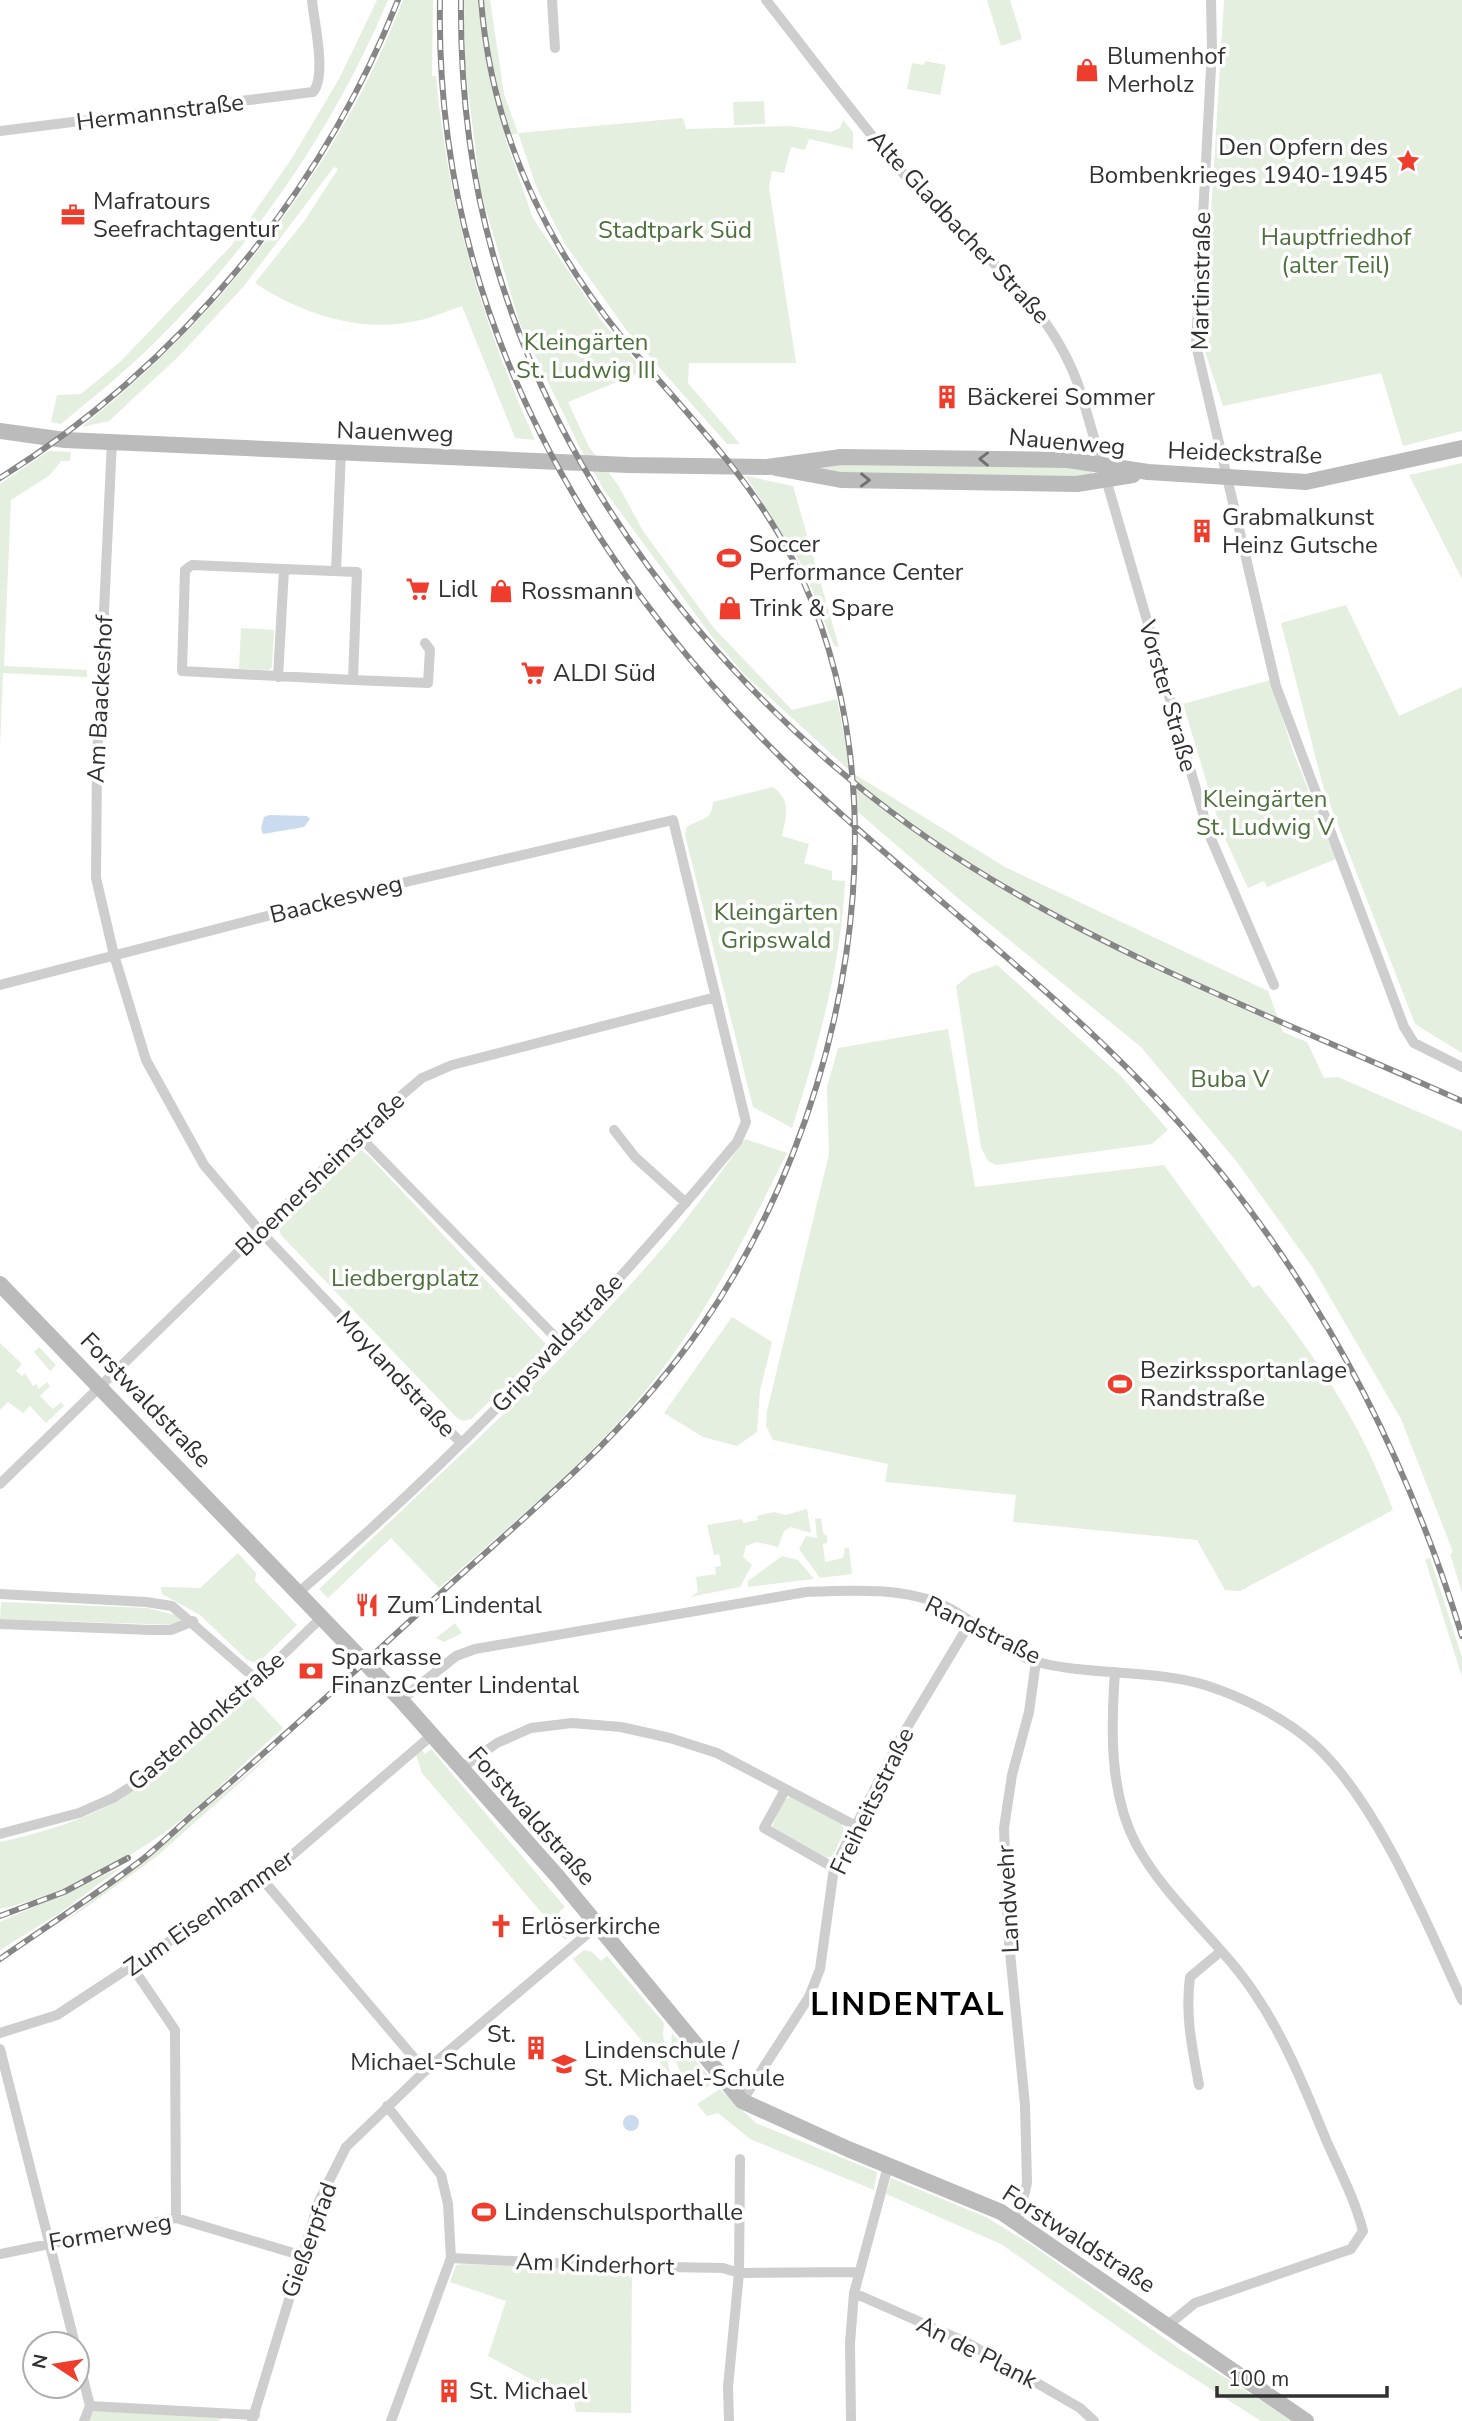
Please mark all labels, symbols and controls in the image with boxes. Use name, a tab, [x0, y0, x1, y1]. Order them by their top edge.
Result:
place label: Blumenhof Merholz	[1107, 40, 1227, 100]
shop icon: Blumenhof Merholz	[1073, 56, 1101, 84]
street label: Hermannstraße	[74, 86, 246, 138]
street label: Alte Gladbacher Straße	[861, 123, 1057, 331]
place label: Den Opfern des Bombenkrieges 1940-1945	[1089, 131, 1388, 191]
place icon: Den Opfern des Bombenkrieges 1940-1945	[1394, 147, 1422, 175]
place label: Mafratours Seefrachtagentur	[93, 185, 280, 245]
office icon: Mafratours Seefrachtagentur	[59, 201, 87, 229]
street label: Martinstraße	[1184, 211, 1218, 351]
park label: Stadtpark Süd	[598, 214, 752, 246]
park label: Hauptfriedhof (alter Teil)	[1261, 221, 1412, 281]
park label: Kleingärten St. Ludwig III	[516, 326, 656, 386]
place label: Bäckerei Sommer	[967, 381, 1155, 413]
building icon: Bäckerei Sommer	[933, 383, 961, 411]
street label: Nauenweg	[336, 414, 454, 450]
street label: Nauenweg	[1007, 421, 1127, 463]
street label: Heideckstraße	[1167, 434, 1323, 472]
one-way arrow	[978, 451, 989, 467]
one-way arrow	[860, 473, 871, 488]
place label: Grabmalkunst Heinz Gutsche	[1222, 501, 1378, 561]
building icon: Grabmalkunst Heinz Gutsche	[1188, 517, 1216, 545]
place label: Soccer Performance Center	[749, 528, 964, 588]
sports icon: Soccer Performance Center	[715, 544, 743, 572]
place label: Lidl	[438, 573, 478, 605]
supermarket icon: Lidl	[404, 575, 432, 603]
place label: Rossmann	[521, 575, 634, 607]
shop icon: Rossmann	[487, 577, 515, 605]
place label: Trink & Spare	[750, 592, 894, 624]
shop icon: Trink & Spare	[716, 594, 744, 622]
street label: Am Baackeshof	[80, 613, 120, 784]
street label: Vorster Straße	[1131, 616, 1205, 775]
place label: ALDI Süd	[553, 657, 656, 689]
supermarket icon: ALDI Süd	[519, 659, 547, 687]
park label: Kleingärten St. Ludwig V	[1196, 783, 1334, 843]
street label: Baackesweg	[266, 867, 406, 931]
park label: Kleingärten Gripswald	[714, 896, 838, 956]
park label: Buba V	[1190, 1063, 1270, 1095]
street label: Bloemersheimstraße	[228, 1085, 412, 1263]
park label: Liedbergplatz	[331, 1262, 479, 1294]
street label: Gripswaldstraße	[484, 1267, 630, 1419]
street label: Moylandstraße	[329, 1304, 463, 1444]
street label: Forstwaldstraße	[73, 1325, 219, 1475]
place label: Bezirkssportanlage Randstraße	[1140, 1354, 1347, 1414]
sports icon: Bezirkssportanlage Randstraße	[1106, 1370, 1134, 1398]
street label: Randstraße	[920, 1588, 1046, 1672]
place label: Zum Lindental	[387, 1589, 542, 1621]
restaurant icon: Zum Lindental	[353, 1591, 381, 1619]
place label: Sparkasse FinanzCenter Lindental	[331, 1641, 579, 1701]
street label: Gastendonkstraße	[121, 1644, 291, 1798]
bank icon: Sparkasse FinanzCenter Lindental	[297, 1657, 325, 1685]
street label: Freiheitsstraße	[823, 1722, 921, 1880]
street label: Forstwaldstraße	[461, 1740, 603, 1892]
street label: Zum Eisenhammer	[118, 1842, 301, 1984]
street label: Landwehr	[989, 1844, 1027, 1954]
place label: Erlöserkirche	[521, 1910, 660, 1942]
church icon: Erlöserkirche	[487, 1912, 515, 1940]
district label: LINDENTAL	[810, 1983, 1006, 2026]
place label: St. Michael-Schule	[350, 2018, 516, 2078]
building icon: St. Michael-Schule	[522, 2034, 550, 2062]
place label: Lindenschule / St. Michael-Schule	[584, 2034, 785, 2094]
school or university icon: Lindenschule / St. Michael-Schule	[550, 2050, 578, 2078]
street label: Forstwaldstraße	[996, 2177, 1162, 2301]
street label: Gießerpfad	[273, 2178, 345, 2302]
place label: Lindenschulsporthalle	[504, 2196, 743, 2228]
sports icon: Lindenschulsporthalle	[470, 2198, 498, 2226]
street label: Formerweg	[46, 2205, 174, 2259]
street label: Am Kinderhort	[515, 2245, 675, 2283]
street label: An de Plank	[911, 2308, 1043, 2396]
north arrow	[21, 2330, 91, 2400]
text: N	[26, 2352, 55, 2371]
scale bar	[1217, 2354, 1387, 2398]
text: 100 m	[1228, 2365, 1289, 2393]
place label: St. Michael	[469, 2375, 588, 2407]
building icon: St. Michael	[435, 2377, 463, 2405]

